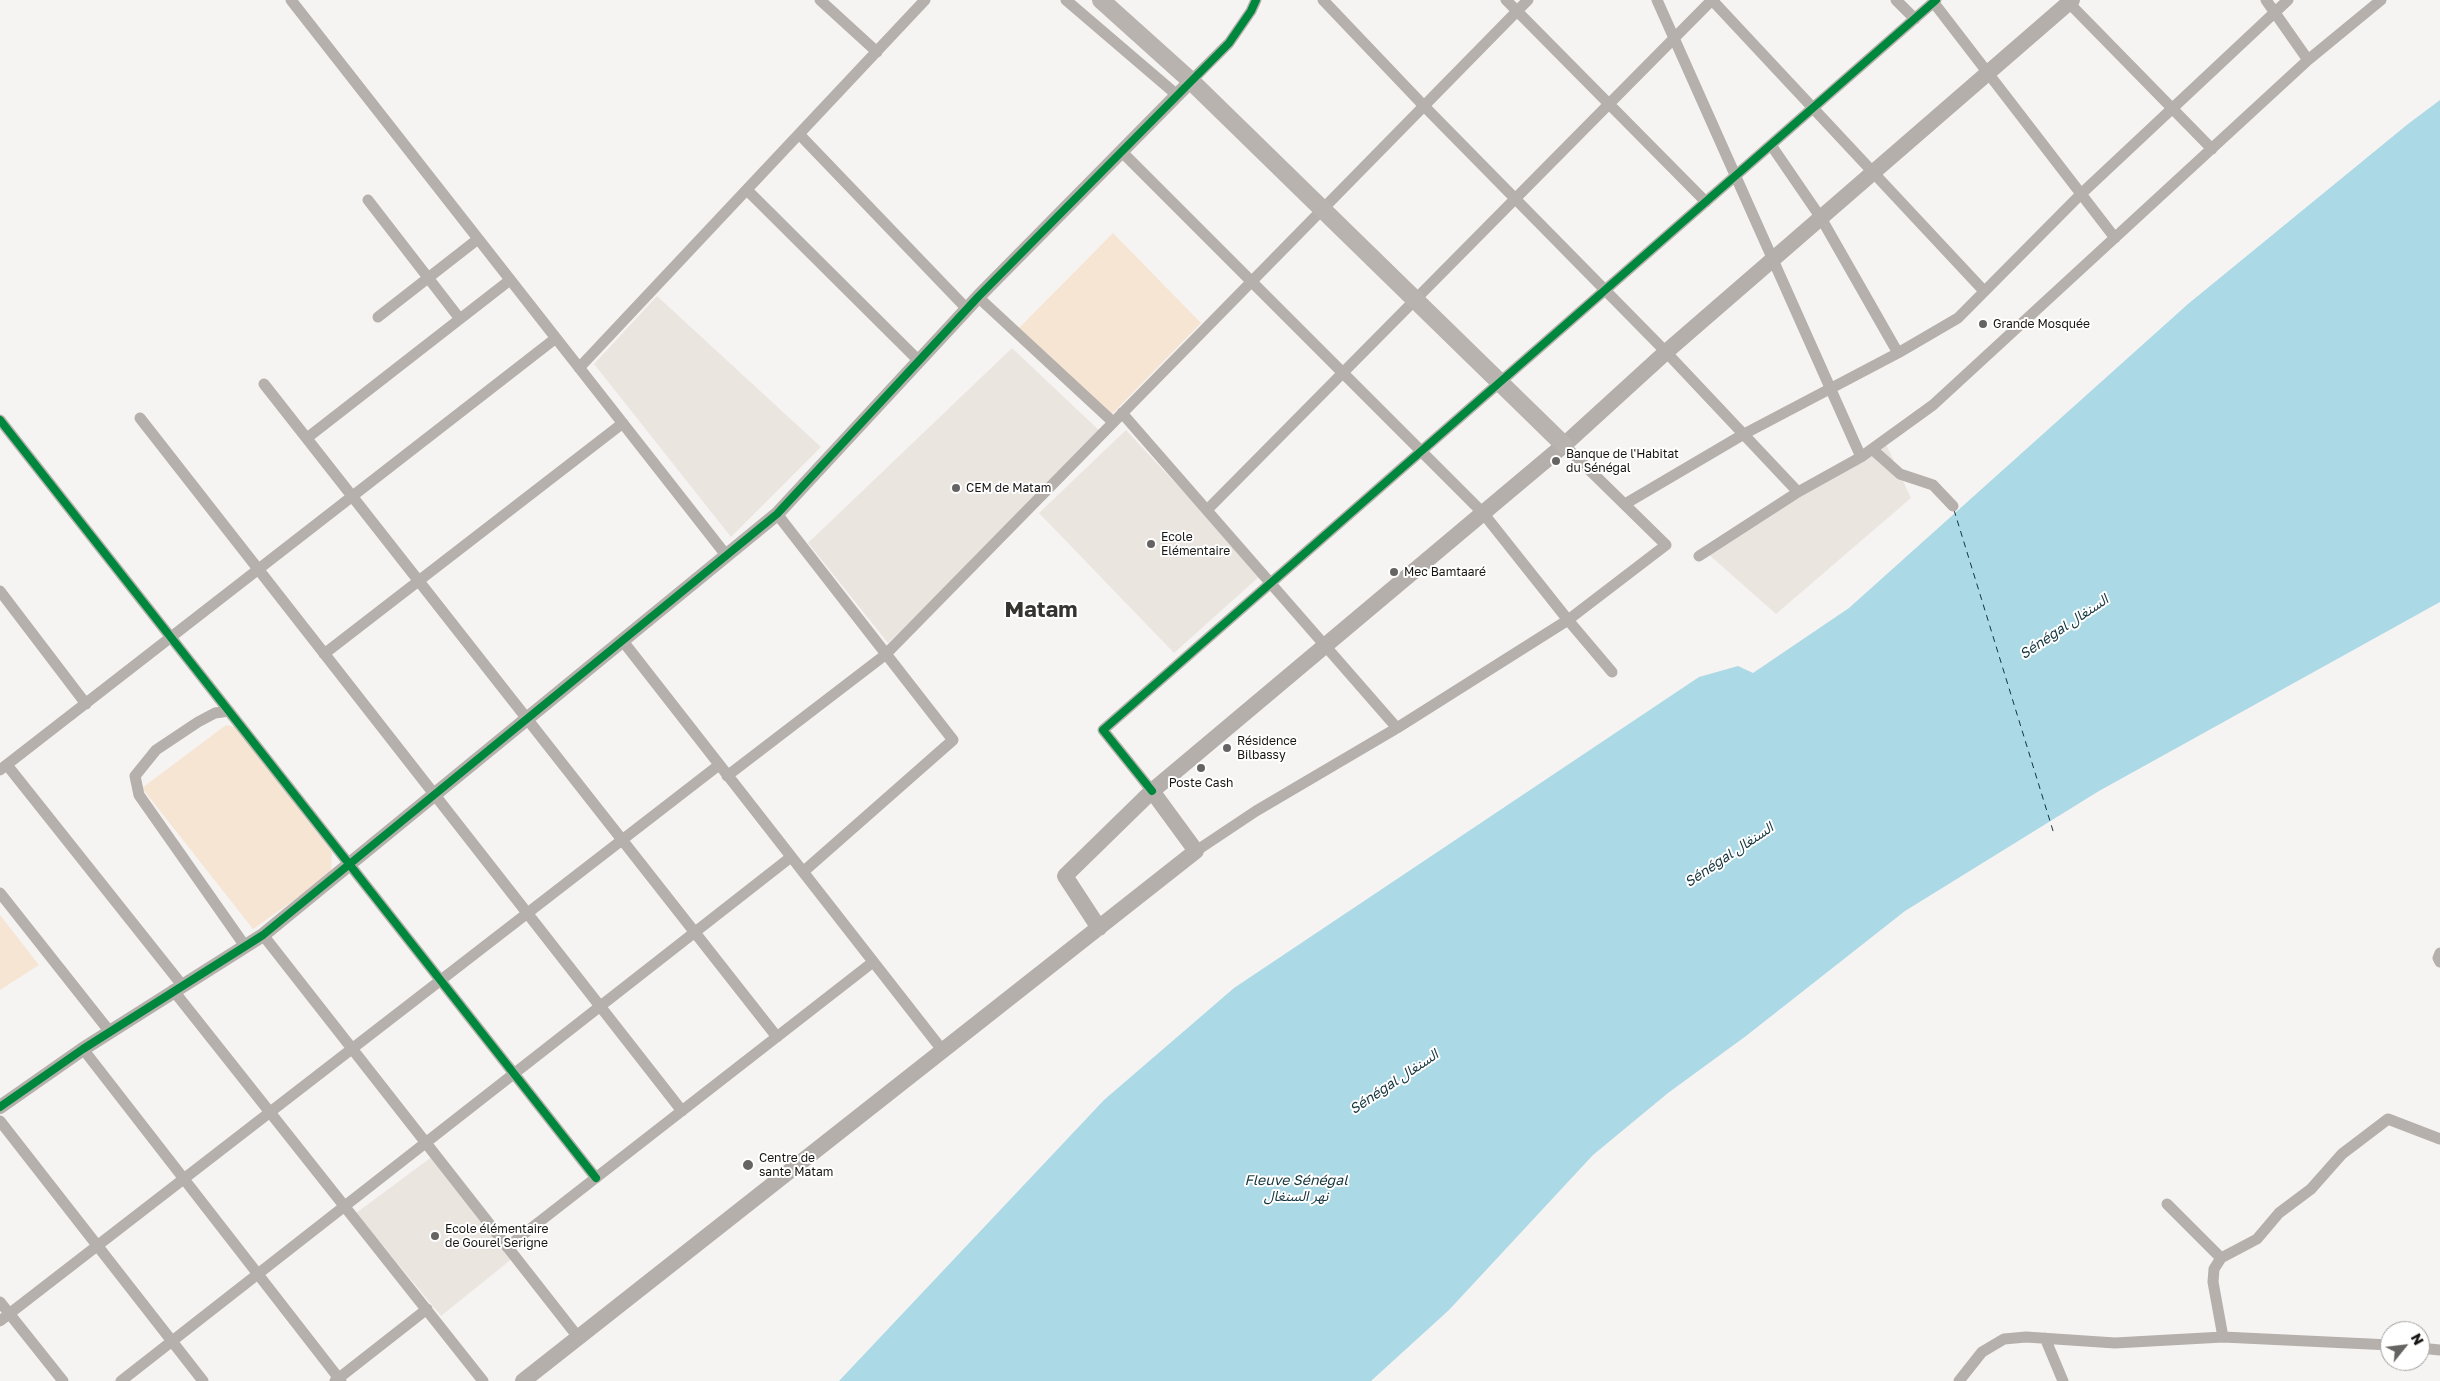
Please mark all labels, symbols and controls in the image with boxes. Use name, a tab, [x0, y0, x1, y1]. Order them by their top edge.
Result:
place label: Grande Mosquée	[1993, 317, 2090, 331]
marker: Grande Mosquée	[1977, 318, 1989, 330]
place label: Banque de l'Habitat du Sénégal	[1566, 447, 1679, 475]
marker: Banque de l'Habitat du Sénégal	[1550, 455, 1562, 467]
place label: CEM de Matam	[966, 481, 1051, 495]
marker: CEM de Matam	[950, 482, 962, 494]
place label: Ecole Elémentaire	[1161, 530, 1230, 558]
marker: Ecole Elémentaire	[1145, 538, 1157, 550]
place label: Mec Bamtaaré	[1404, 565, 1486, 579]
marker: Mec Bamtaaré	[1388, 566, 1400, 578]
water label: Sénégal السنغال	[2017, 591, 2111, 663]
district label: Matam	[1004, 597, 1078, 623]
place label: Résidence Bilbassy	[1237, 734, 1297, 762]
marker: Résidence Bilbassy	[1221, 742, 1233, 754]
marker: Poste Cash	[1195, 762, 1207, 774]
place label: Poste Cash	[1169, 776, 1233, 790]
water label: Sénégal السنغال	[1682, 819, 1776, 891]
water label: Sénégal السنغال	[1347, 1046, 1441, 1118]
place label: Centre de sante Matam	[759, 1151, 833, 1179]
marker: Centre de sante Matam	[741, 1158, 755, 1172]
water label: Fleuve Sénégal نهر السنغال	[1244, 1173, 1348, 1206]
place label: Ecole élémentaire de Gourel Serigne	[445, 1222, 548, 1250]
marker: Ecole élémentaire de Gourel Serigne	[429, 1230, 441, 1242]
north arrow	[2380, 1321, 2430, 1371]
text: N	[2408, 1330, 2428, 1348]

